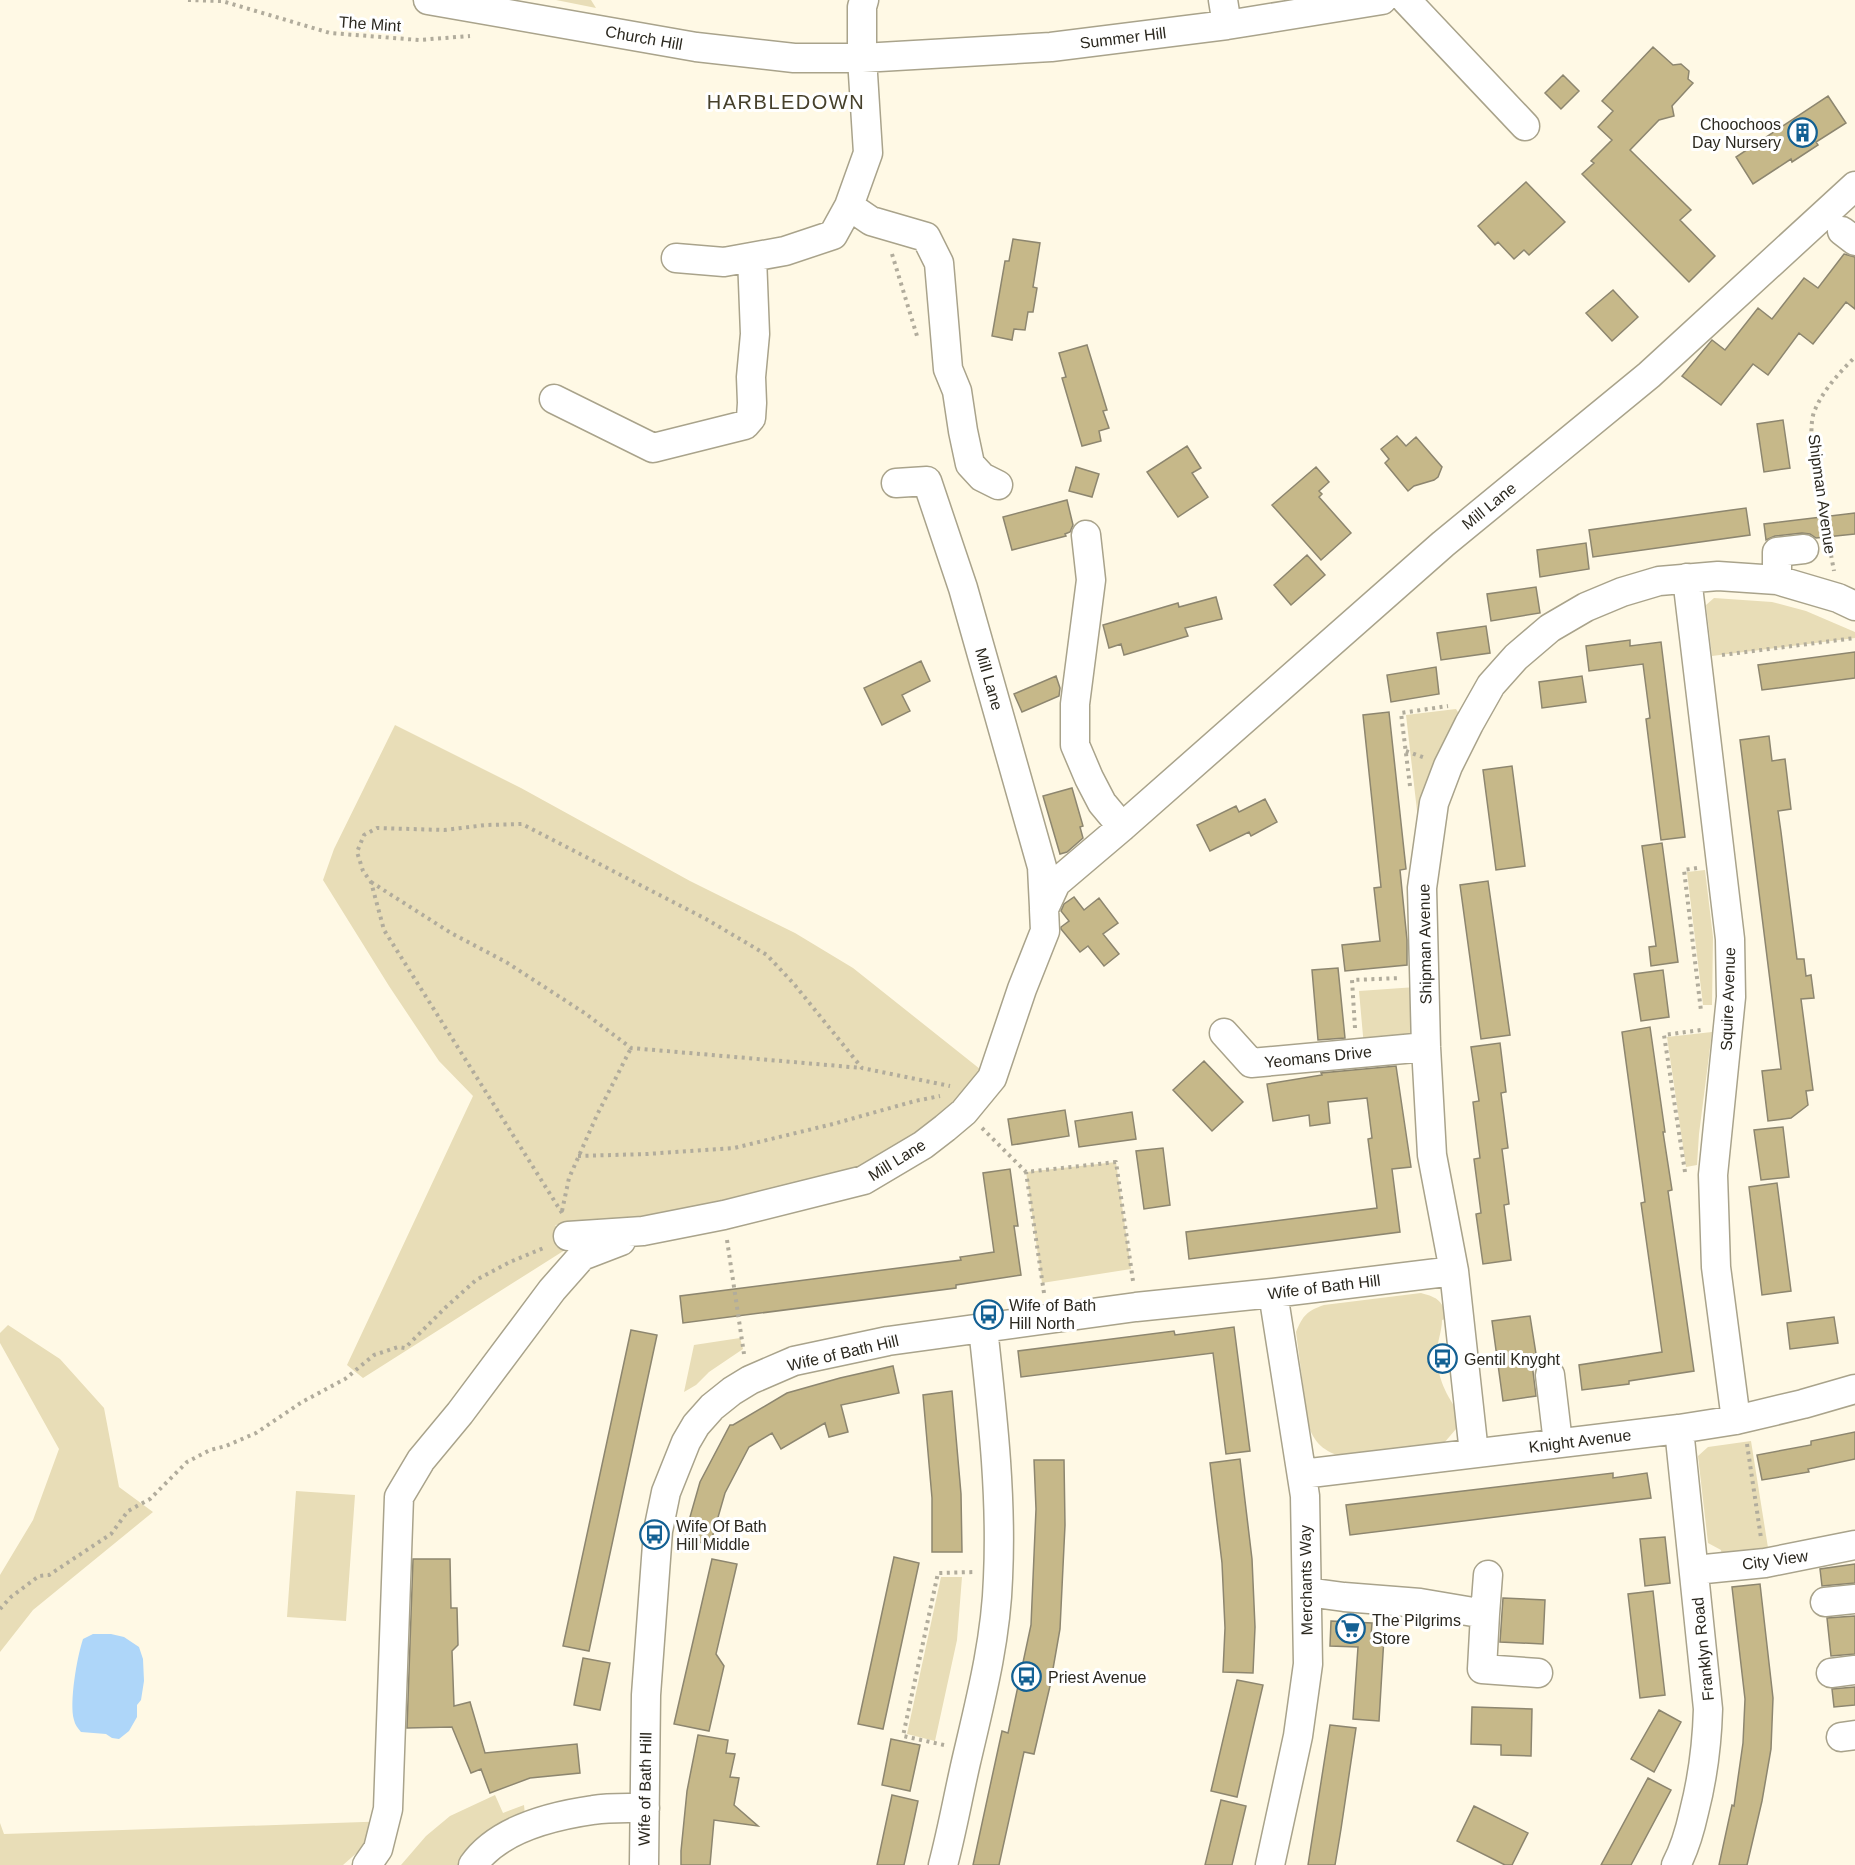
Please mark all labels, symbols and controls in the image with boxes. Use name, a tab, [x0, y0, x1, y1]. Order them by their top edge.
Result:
street label: The Mint	[338, 13, 402, 35]
street label: Church Hill	[604, 23, 684, 53]
street label: Summer Hill	[1079, 24, 1167, 52]
district label: HARBLEDOWN	[707, 91, 865, 113]
place label: Choochoos Day Nursery	[1692, 116, 1781, 151]
building icon: Choochoos Day Nursery	[1786, 117, 1818, 149]
street label: Shipman Avenue	[1805, 433, 1839, 555]
street label: Mill Lane	[1459, 479, 1519, 533]
street label: Mill Lane	[972, 646, 1006, 712]
street label: Shipman Avenue	[1415, 883, 1435, 1004]
street label: Squire Avenue	[1718, 947, 1738, 1051]
street label: Yeomans Drive	[1263, 1043, 1373, 1071]
street label: Mill Lane	[865, 1136, 929, 1184]
street label: Wife of Bath Hill	[1266, 1272, 1382, 1302]
place label: Wife of Bath Hill North	[1009, 1297, 1096, 1332]
bus stop icon: Wife of Bath Hill North	[972, 1298, 1004, 1330]
street label: Wife of Bath Hill	[786, 1332, 900, 1374]
bus stop icon: Gentil Knyght	[1427, 1343, 1459, 1375]
place label: Gentil Knyght	[1464, 1351, 1561, 1368]
street label: Knight Avenue	[1528, 1426, 1632, 1456]
place label: Wife Of Bath Hill Middle	[676, 1518, 767, 1553]
bus stop icon: Wife Of Bath Hill Middle	[639, 1519, 671, 1551]
street label: Merchants Way	[1297, 1525, 1315, 1635]
street label: City View	[1741, 1547, 1809, 1573]
street label: Franklyn Road	[1689, 1596, 1717, 1702]
place label: The Pilgrims Store	[1372, 1612, 1461, 1647]
supermarket icon: The Pilgrims Store	[1335, 1613, 1367, 1645]
bus stop icon: Priest Avenue	[1011, 1661, 1043, 1693]
place label: Priest Avenue	[1048, 1669, 1147, 1686]
street label: Wife of Bath Hill	[636, 1732, 654, 1846]

